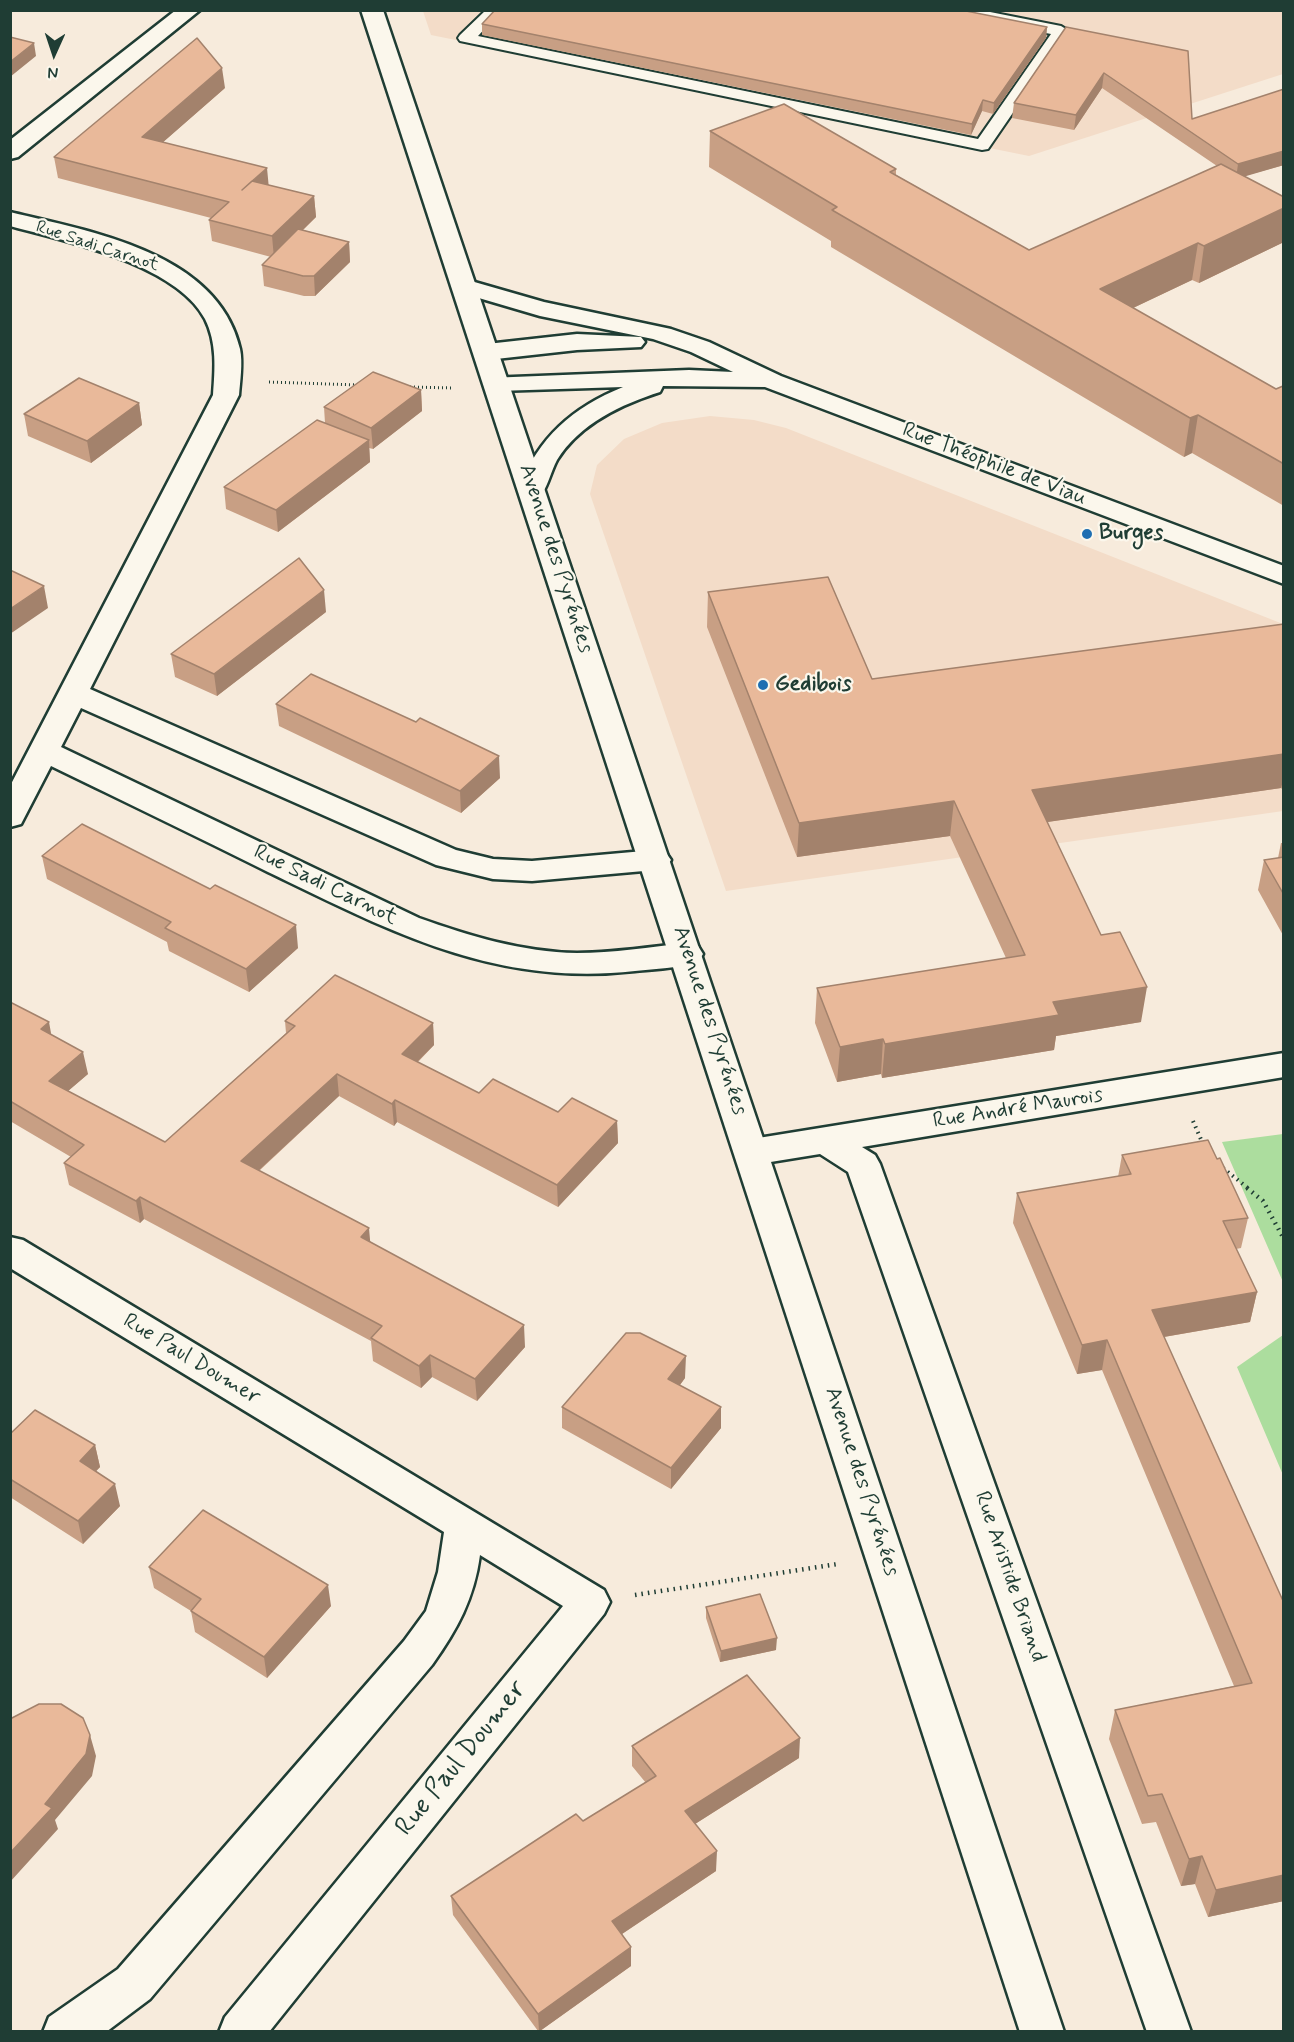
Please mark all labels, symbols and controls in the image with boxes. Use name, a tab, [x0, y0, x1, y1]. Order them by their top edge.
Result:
north arrow	[24, 24, 84, 84]
text: N	[47, 62, 59, 83]
street label: Rue Sadi Carnot	[33, 217, 161, 277]
street label: Rue Théophile de Viau	[898, 418, 1090, 512]
street label: Avenue des Pyrénées	[512, 461, 598, 657]
place label: Burges	[1099, 521, 1163, 547]
marker: Burges	[1080, 527, 1094, 541]
place label: Gedibois	[775, 672, 852, 698]
marker: Gedibois	[756, 678, 770, 692]
street label: Rue Sadi Carnot	[249, 840, 401, 932]
street label: Avenue des Pyrénées	[666, 923, 752, 1119]
street label: Rue André Maurois	[931, 1083, 1105, 1135]
street label: Rue Paul Doumer	[118, 1309, 264, 1411]
street label: Avenue des Pyrénées	[818, 1384, 904, 1580]
street label: Rue Aristide Briand	[967, 1488, 1051, 1666]
street label: Rue Paul Doumer	[389, 1675, 535, 1843]

